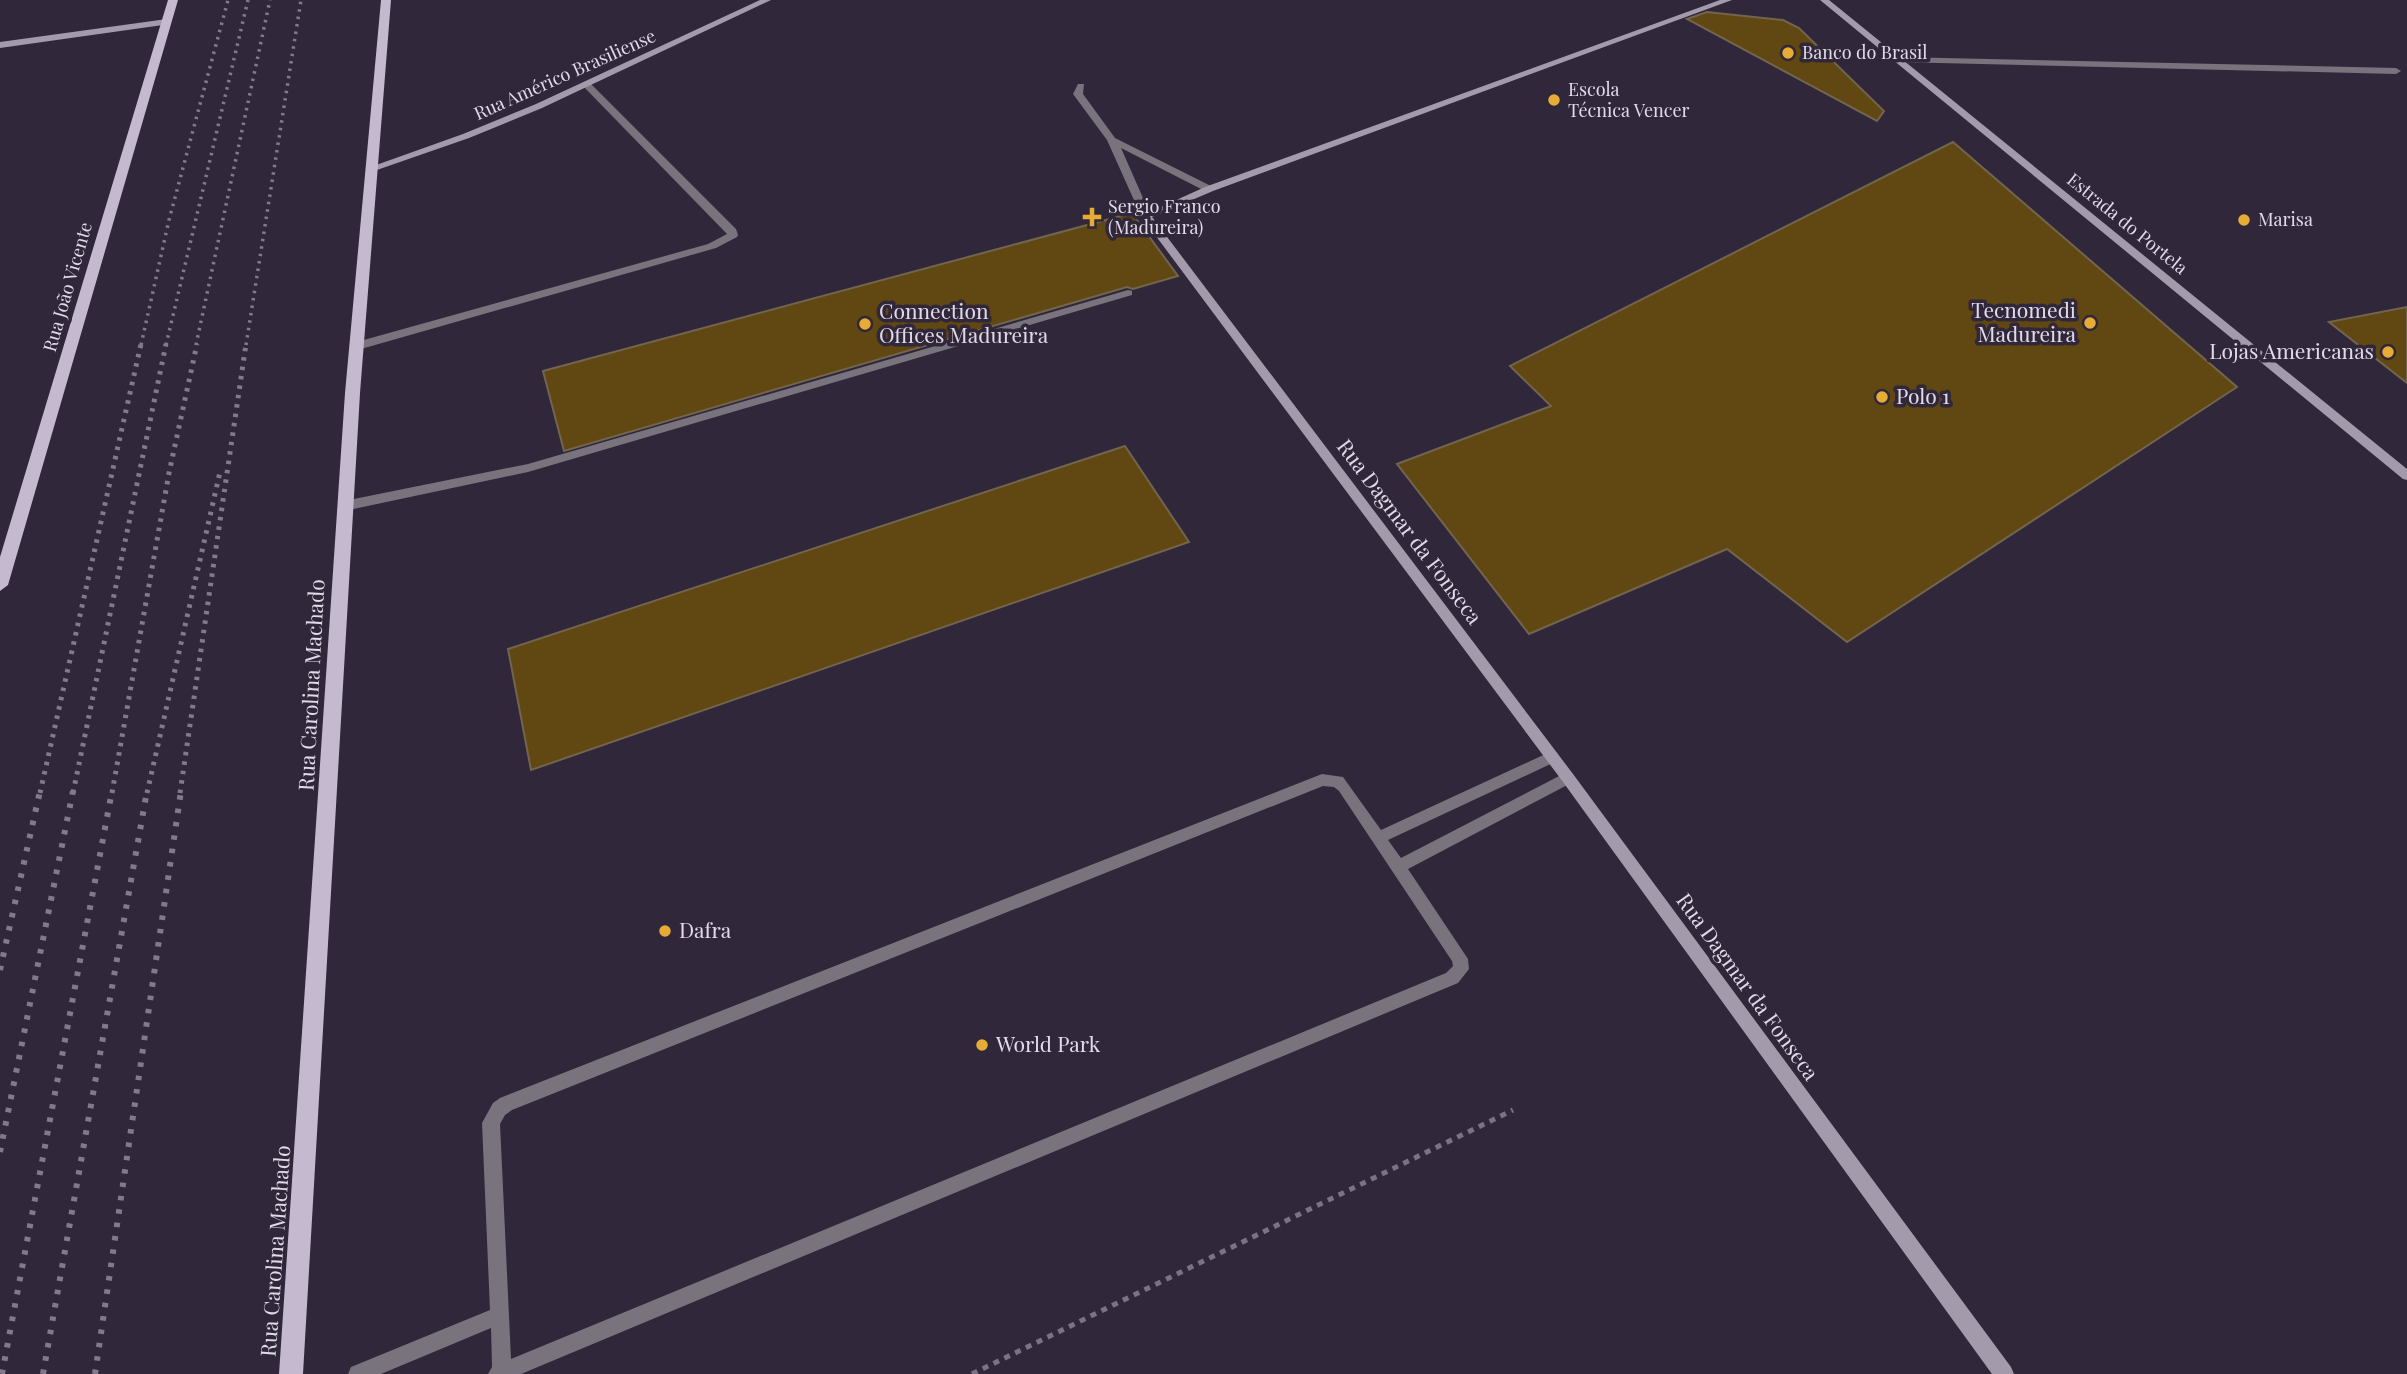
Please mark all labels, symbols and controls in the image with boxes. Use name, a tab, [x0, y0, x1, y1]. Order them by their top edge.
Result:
street label: Rua Américo Brasiliense	[470, 23, 659, 125]
place label: Banco do Brasil	[1802, 40, 1927, 64]
marker: Banco do Brasil	[1780, 45, 1796, 61]
place label: Escola Técnica Vencer	[1568, 77, 1690, 122]
marker: Escola Técnica Vencer	[1546, 92, 1562, 108]
street label: Estrada do Portela	[2062, 167, 2193, 279]
place label: Sergio Franco (Madureira)	[1108, 194, 1221, 239]
marker: Sergio Franco (Madureira)	[1082, 207, 1102, 227]
place label: Marisa	[2258, 207, 2313, 231]
marker: Marisa	[2236, 212, 2252, 228]
street label: Rua João Vicente	[37, 219, 97, 354]
place label: Tecnomedi Madureira	[1971, 295, 2077, 347]
place label: Connection Offices Madureira	[879, 296, 1049, 348]
marker: Tecnomedi Madureira	[2082, 315, 2098, 331]
marker: Connection Offices Madureira	[857, 316, 873, 332]
place label: Lojas Americanas	[2209, 336, 2374, 364]
marker: Lojas Americanas	[2380, 344, 2396, 360]
place label: Polo 1	[1896, 381, 1950, 409]
marker: Polo 1	[1874, 389, 1890, 405]
street label: Rua Dagmar da Fonseca	[1332, 433, 1490, 629]
street label: Rua Carolina Machado	[290, 578, 330, 791]
street label: Rua Dagmar da Fonseca	[1671, 887, 1826, 1085]
place label: Dafra	[679, 915, 732, 943]
marker: Dafra	[657, 923, 673, 939]
place label: World Park	[995, 1029, 1101, 1057]
marker: World Park	[974, 1037, 990, 1053]
street label: Rua Carolina Machado	[253, 1144, 295, 1358]

